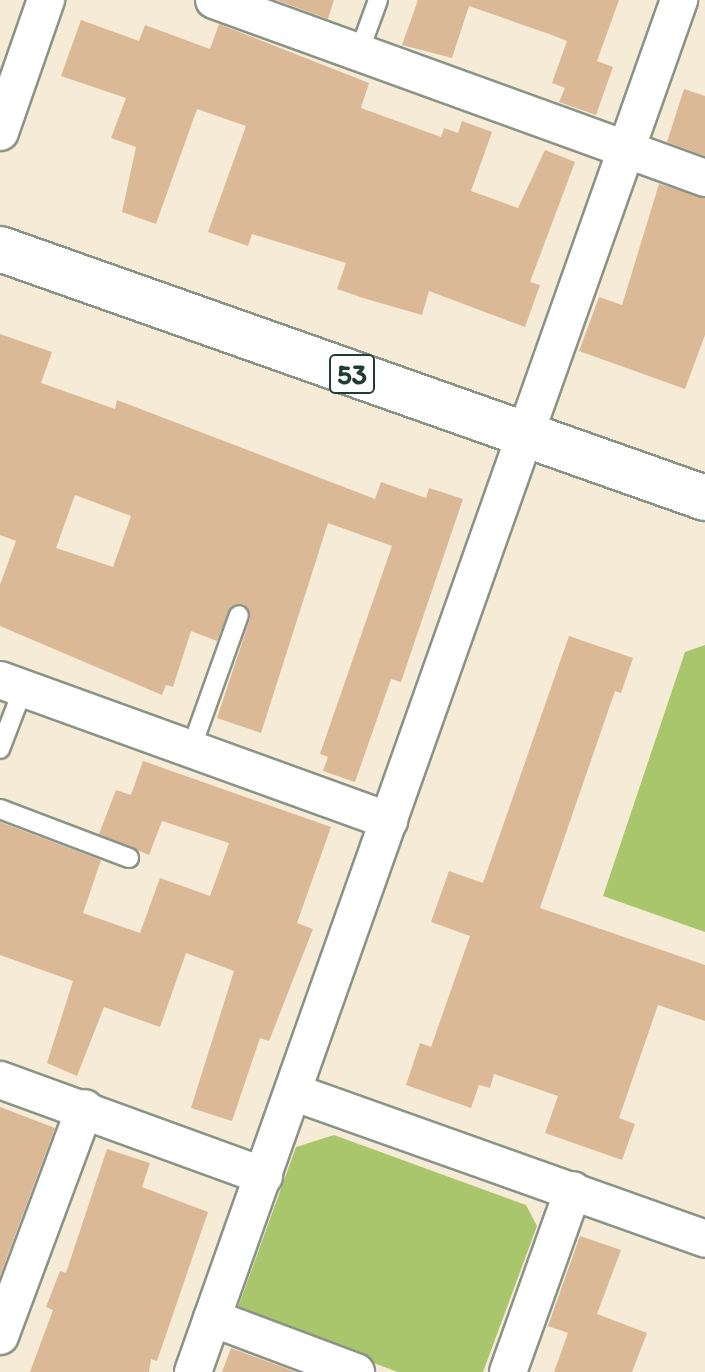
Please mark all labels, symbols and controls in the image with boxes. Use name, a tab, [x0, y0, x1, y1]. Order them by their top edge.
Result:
road number: 53	[328, 350, 376, 398]

